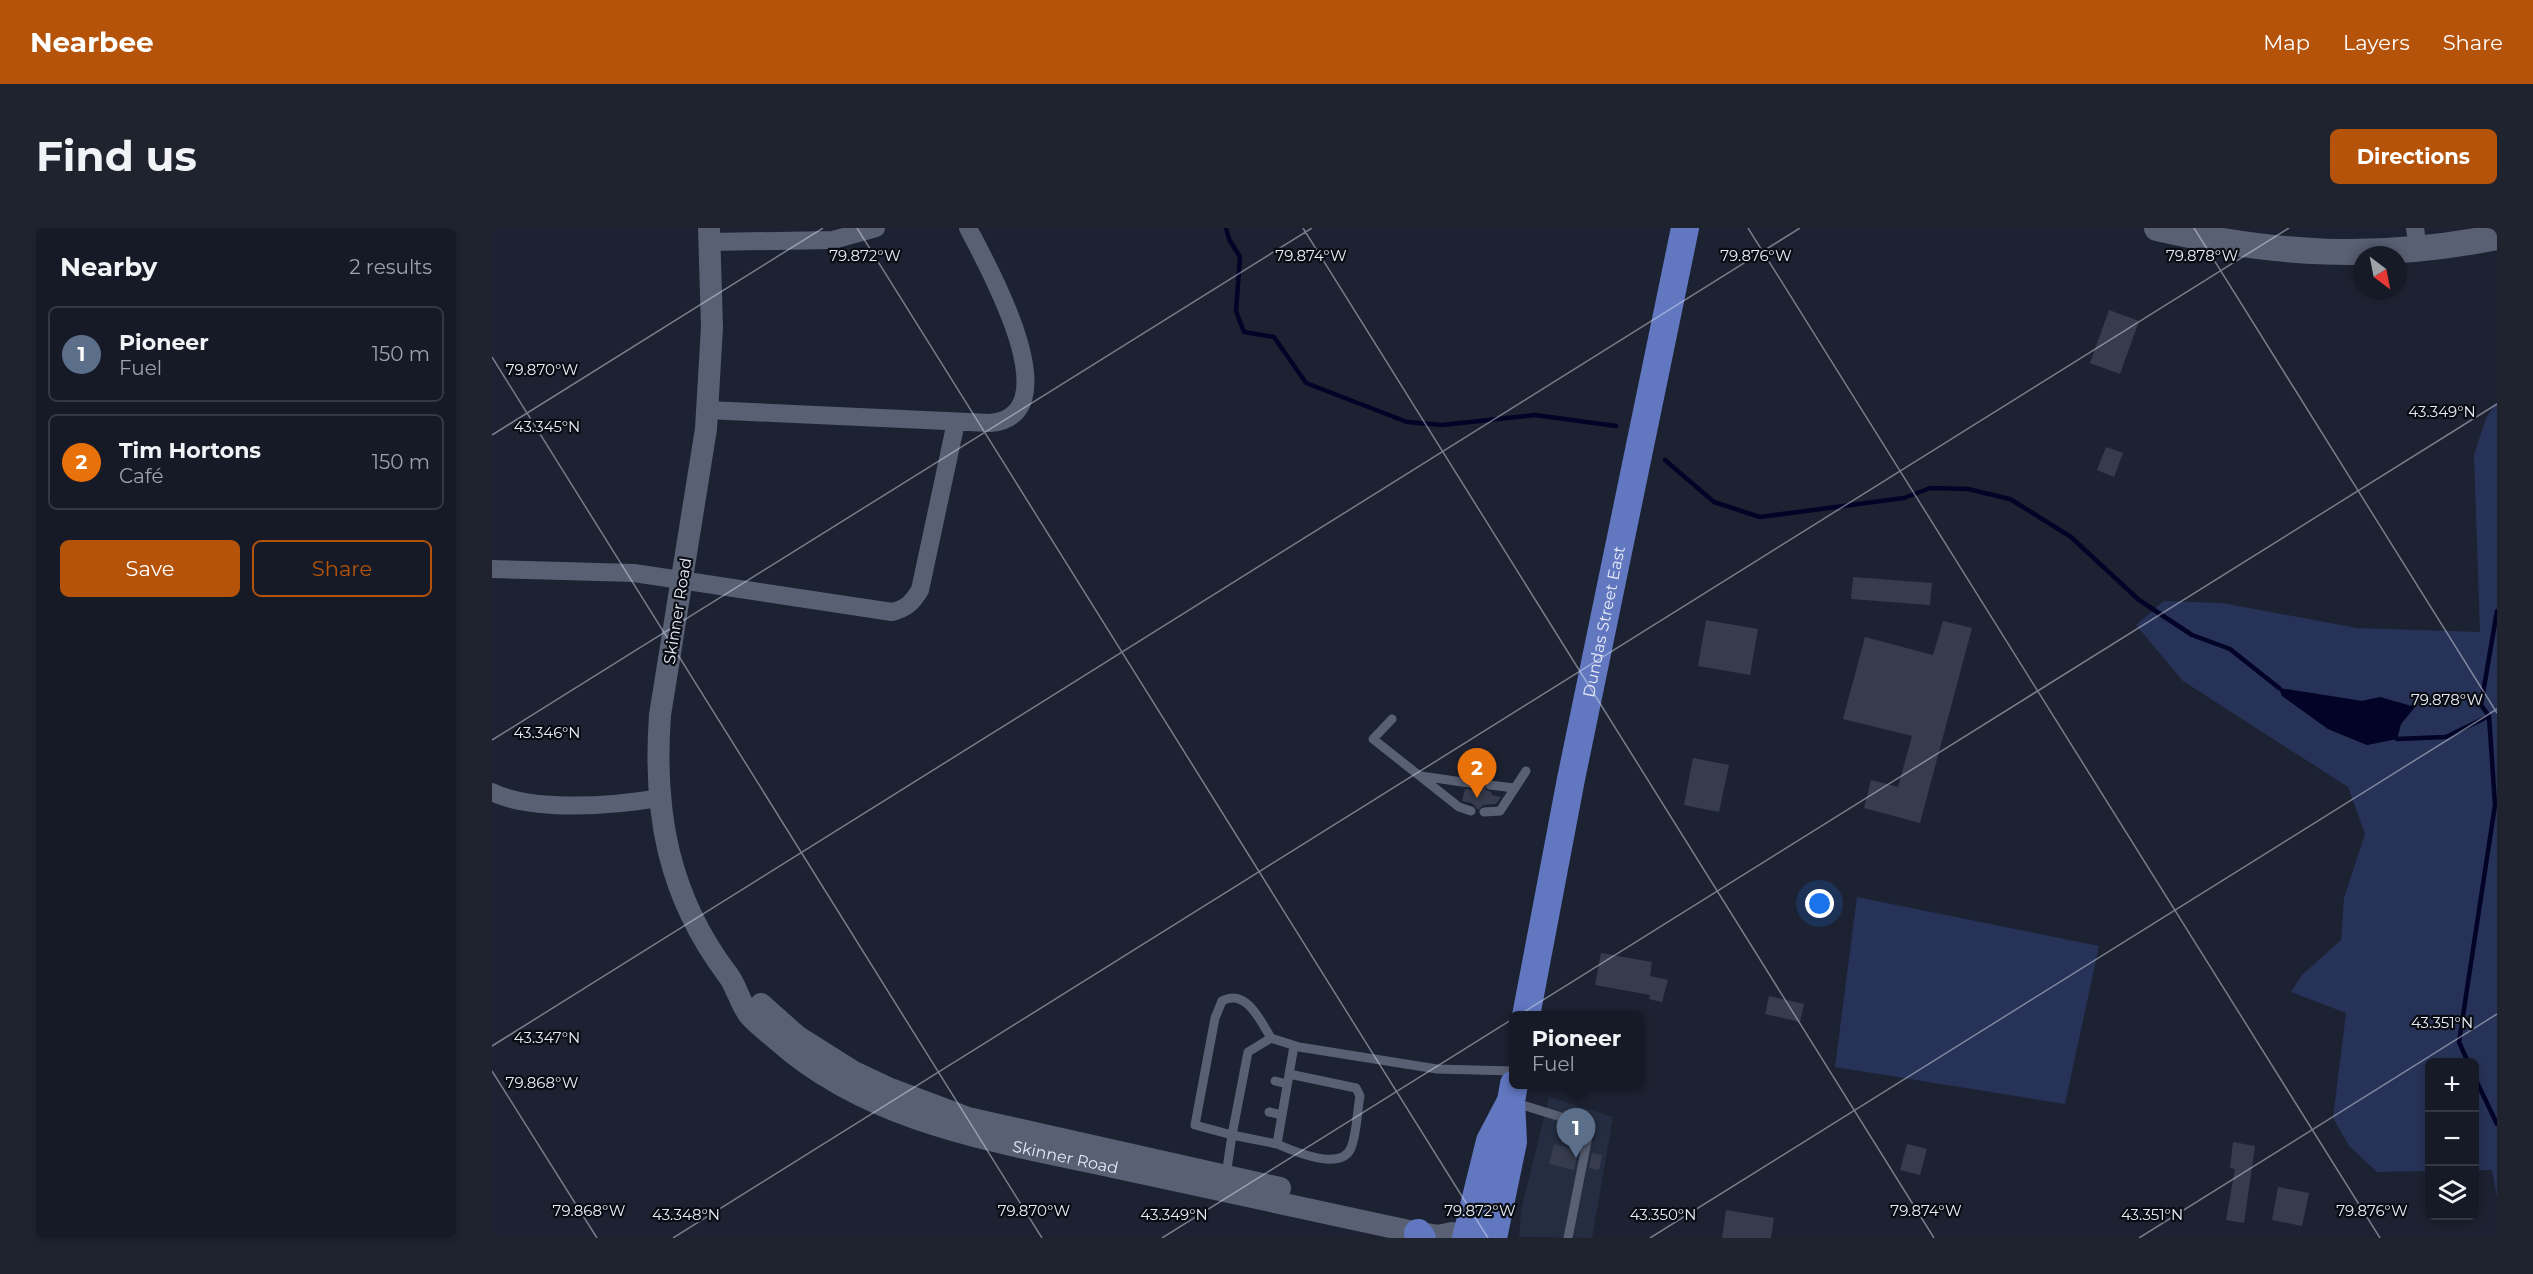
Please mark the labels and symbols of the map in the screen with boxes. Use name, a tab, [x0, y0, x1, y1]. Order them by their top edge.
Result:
text: 79.872°W	[829, 246, 901, 265]
text: 79.874°W	[1275, 246, 1347, 265]
text: 79.876°W	[1720, 246, 1792, 265]
text: 79.878°W	[2166, 246, 2238, 265]
north arrow	[2353, 246, 2407, 300]
text: 79.870°W	[506, 360, 579, 379]
text: 43.349°N	[2408, 402, 2476, 421]
text: 43.345°N	[514, 417, 580, 436]
street label: Dundas Street East	[1579, 544, 1629, 699]
street label: Skinner Road	[660, 557, 695, 666]
text: 79.878°W	[2411, 690, 2483, 709]
text: 43.346°N	[513, 723, 581, 742]
pin: 2	[1458, 748, 1496, 798]
your location	[1805, 889, 1834, 918]
text: 43.351°N	[2411, 1013, 2473, 1032]
text: 43.347°N	[514, 1028, 580, 1047]
text: 79.868°W	[506, 1073, 579, 1092]
pin: 1	[1556, 1108, 1596, 1158]
street label: Skinner Road	[1011, 1137, 1120, 1178]
text: 79.868°W	[553, 1201, 626, 1220]
text: 79.870°W	[998, 1201, 1071, 1220]
text: 79.872°W	[1444, 1201, 1516, 1220]
text: 79.874°W	[1890, 1201, 1962, 1220]
text: 79.876°W	[2336, 1201, 2408, 1220]
text: 43.348°N	[652, 1205, 720, 1224]
text: 43.349°N	[1140, 1205, 1208, 1224]
text: 43.350°N	[1630, 1205, 1696, 1224]
text: 43.351°N	[2121, 1205, 2183, 1224]

